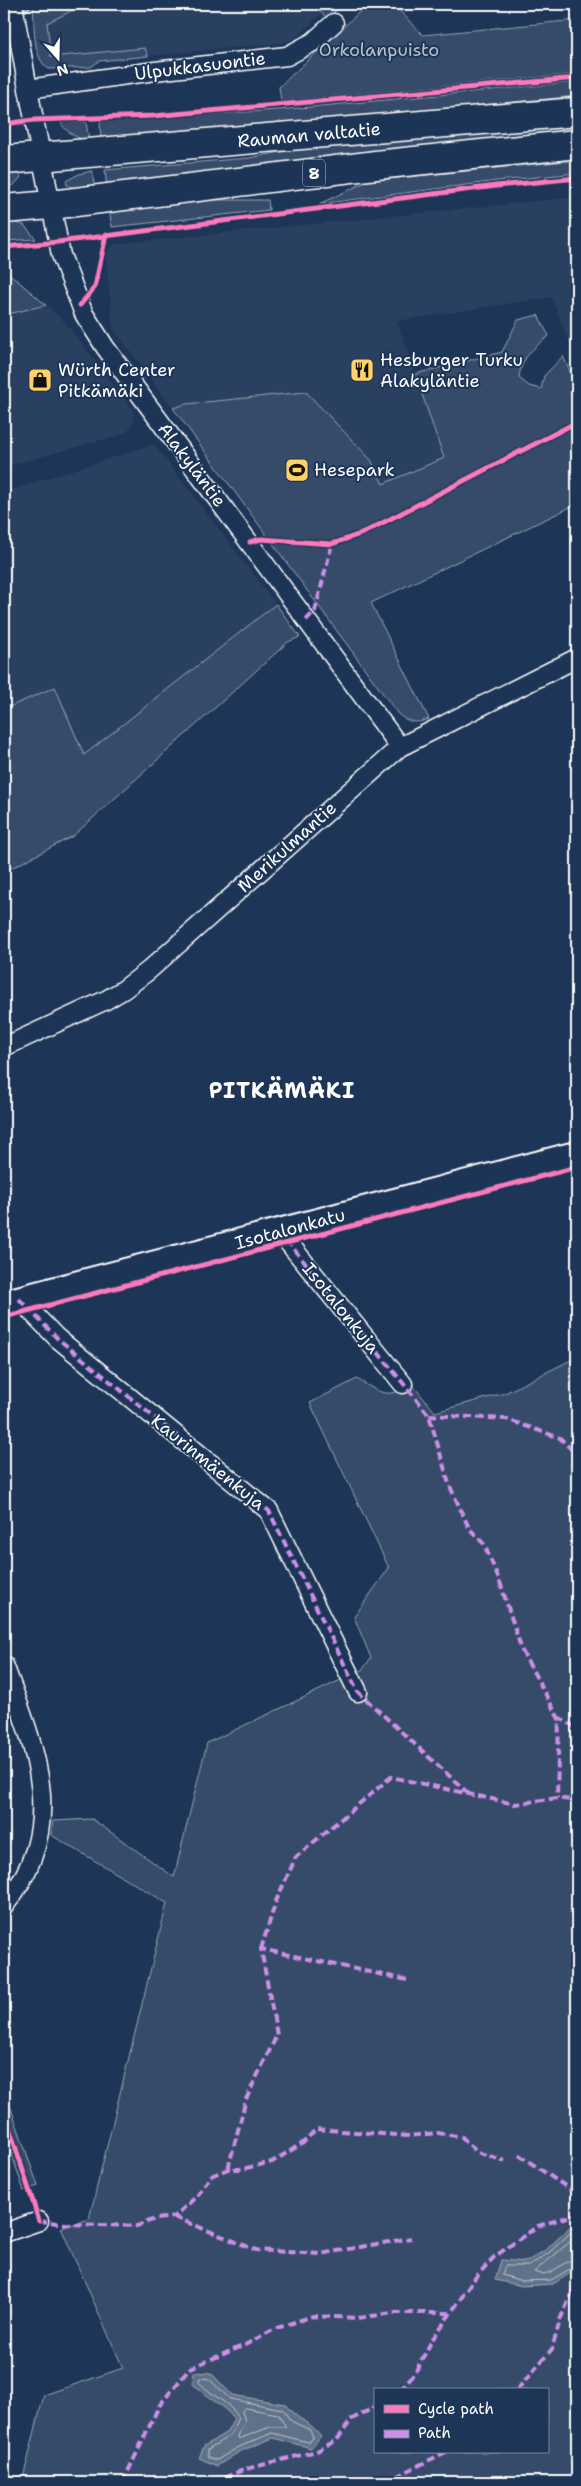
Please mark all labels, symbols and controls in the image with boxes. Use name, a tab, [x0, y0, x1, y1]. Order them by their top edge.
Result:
north arrow	[32, 32, 82, 82]
park label: Orkolanpuisto	[319, 38, 439, 62]
street label: Ulpukkasuontie	[133, 46, 267, 86]
text: N	[54, 60, 71, 81]
street label: Rauman valtatie	[236, 117, 382, 153]
road number: 8	[303, 160, 325, 187]
place label: Hesburger Turku Alakyläntie	[380, 348, 523, 393]
restaurant icon: Hesburger Turku Alakyläntie	[349, 357, 375, 383]
place label: Würth Center Pitkämäki	[58, 358, 176, 403]
shop icon: Würth Center Pitkämäki	[27, 367, 53, 393]
street label: Alakyläntie	[152, 418, 232, 512]
sports icon: Hesepark	[284, 457, 310, 483]
place label: Hesepark	[314, 458, 395, 482]
street label: Merikulmantie	[232, 796, 342, 898]
district label: PITKÄMÄKI	[209, 1076, 355, 1105]
street label: Isotalonkatu	[232, 1203, 348, 1255]
street label: Isotalonkuja	[297, 1257, 385, 1359]
street label: Kaurinmäenkuja	[146, 1409, 270, 1515]
legend	[374, 2388, 548, 2454]
text: Cycle path	[418, 2399, 494, 2419]
text: Path	[418, 2423, 451, 2443]

